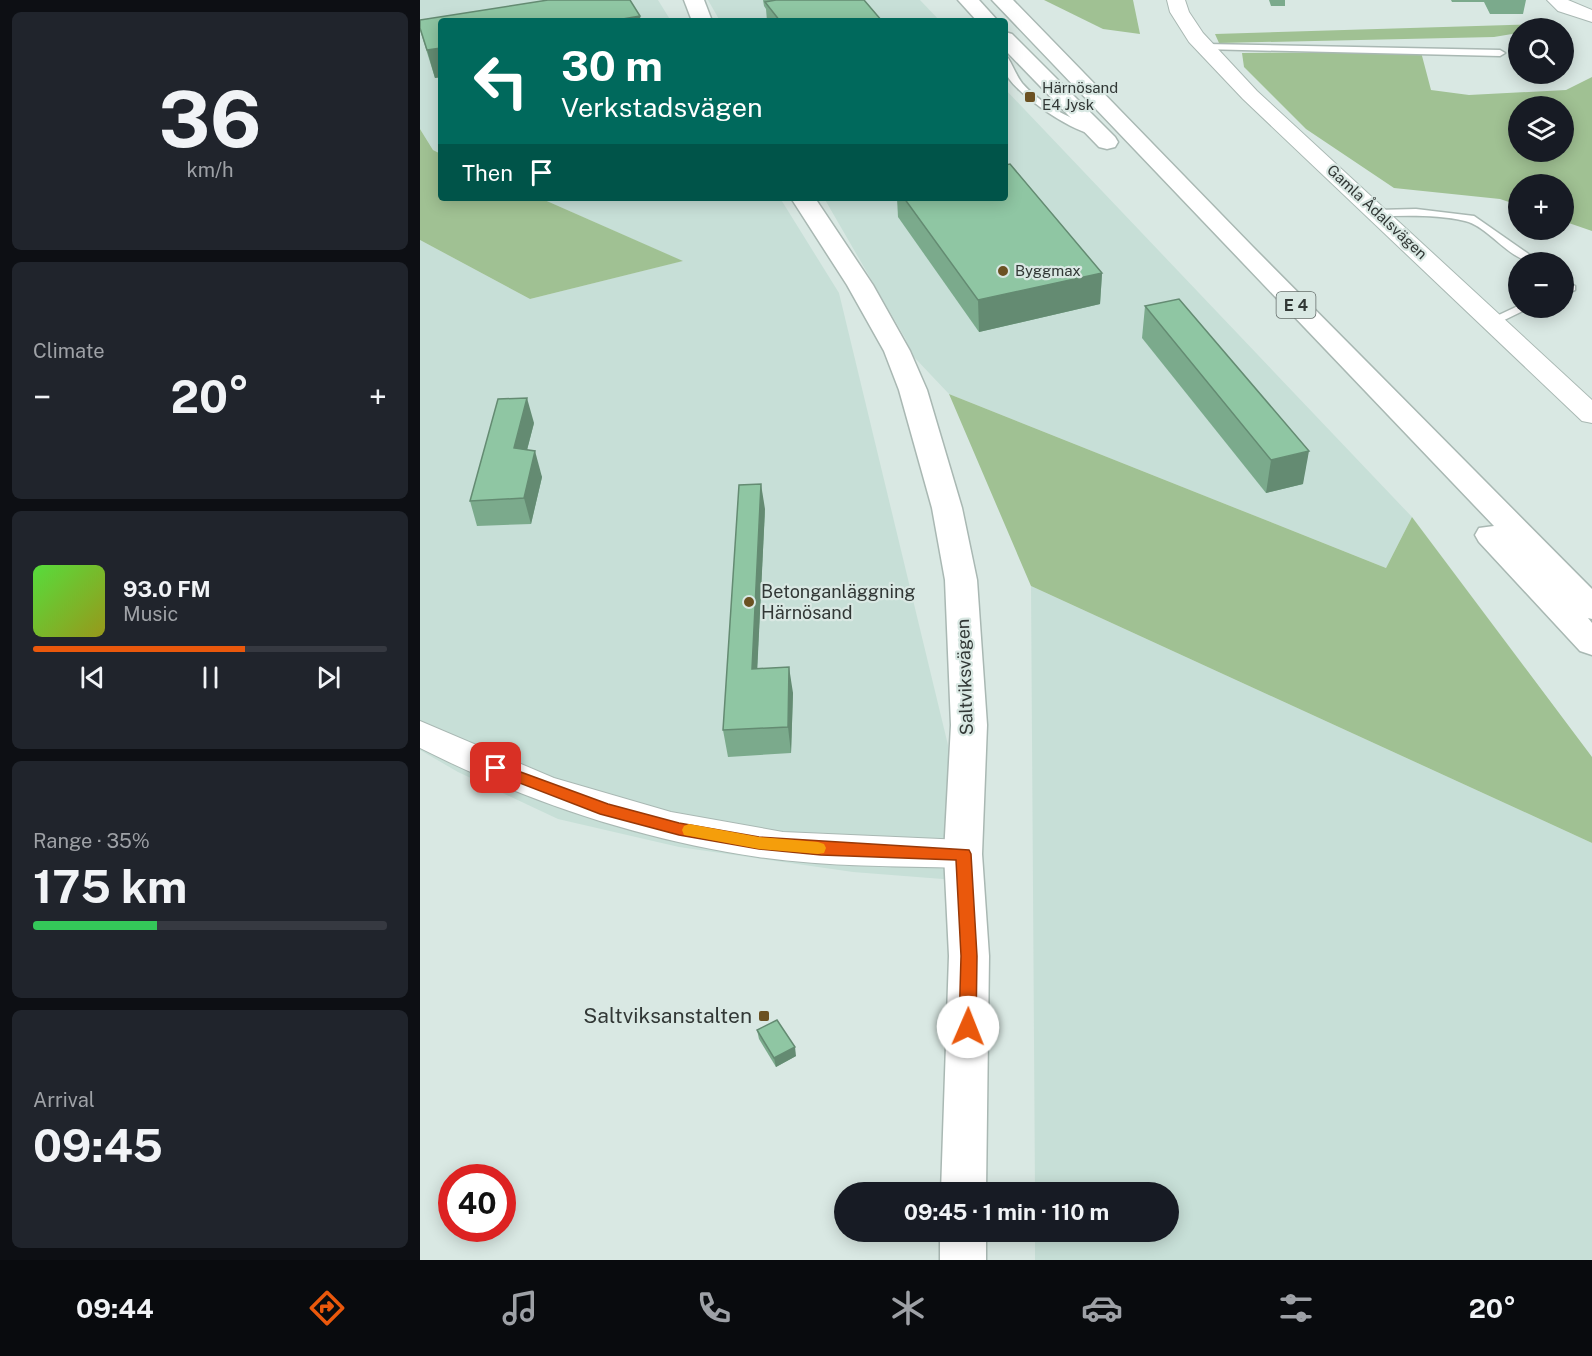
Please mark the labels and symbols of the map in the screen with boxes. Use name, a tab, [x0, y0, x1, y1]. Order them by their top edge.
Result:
place label: Härnösand E4 Jysk	[1042, 79, 1118, 113]
marker: Härnösand E4 Jysk	[1023, 90, 1037, 104]
street label: Gamla Ådalsvägen	[1324, 160, 1431, 262]
place label: Byggmax	[1015, 262, 1081, 279]
marker: Byggmax	[996, 264, 1010, 278]
road number: E 4	[1276, 292, 1316, 318]
place label: Betonganläggning Härnösand	[761, 581, 916, 623]
marker: Betonganläggning Härnösand	[742, 595, 756, 609]
street label: Saltviksvägen	[952, 618, 977, 736]
pin	[470, 742, 521, 793]
position arrow	[936, 995, 1000, 1059]
place label: Saltviksanstalten	[583, 1003, 752, 1028]
marker: Saltviksanstalten	[757, 1009, 771, 1023]
speed limit sign: 40	[438, 1164, 516, 1242]

